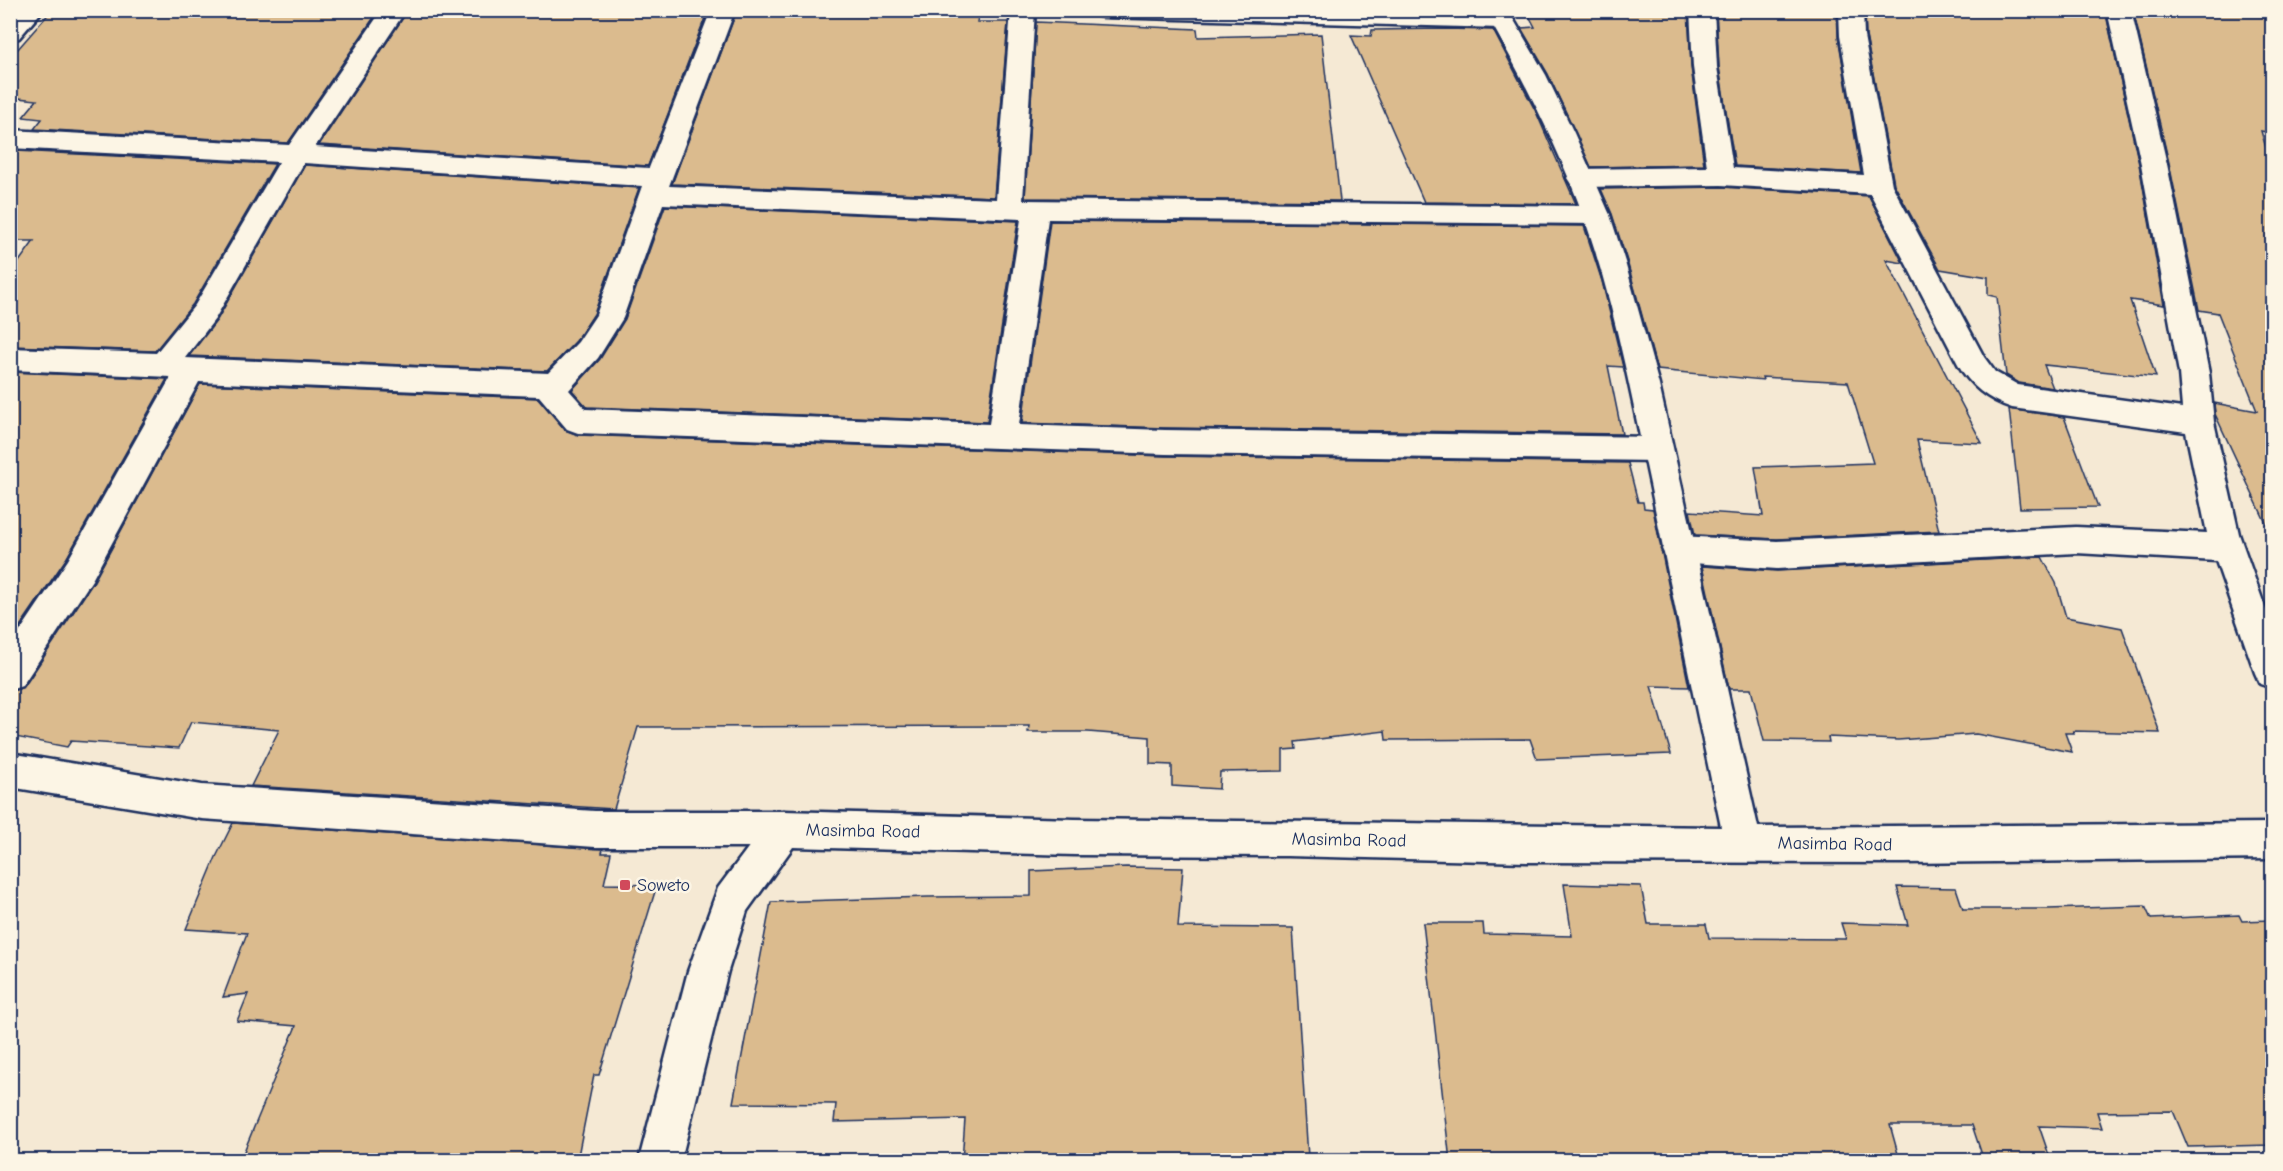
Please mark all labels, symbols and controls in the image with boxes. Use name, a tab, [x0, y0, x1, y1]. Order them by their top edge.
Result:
street label: Masimba Road	[806, 820, 920, 842]
street label: Masimba Road	[1292, 829, 1406, 851]
street label: Masimba Road	[1778, 833, 1892, 855]
place label: Soweto	[637, 875, 690, 896]
marker: Soweto	[618, 878, 632, 892]

